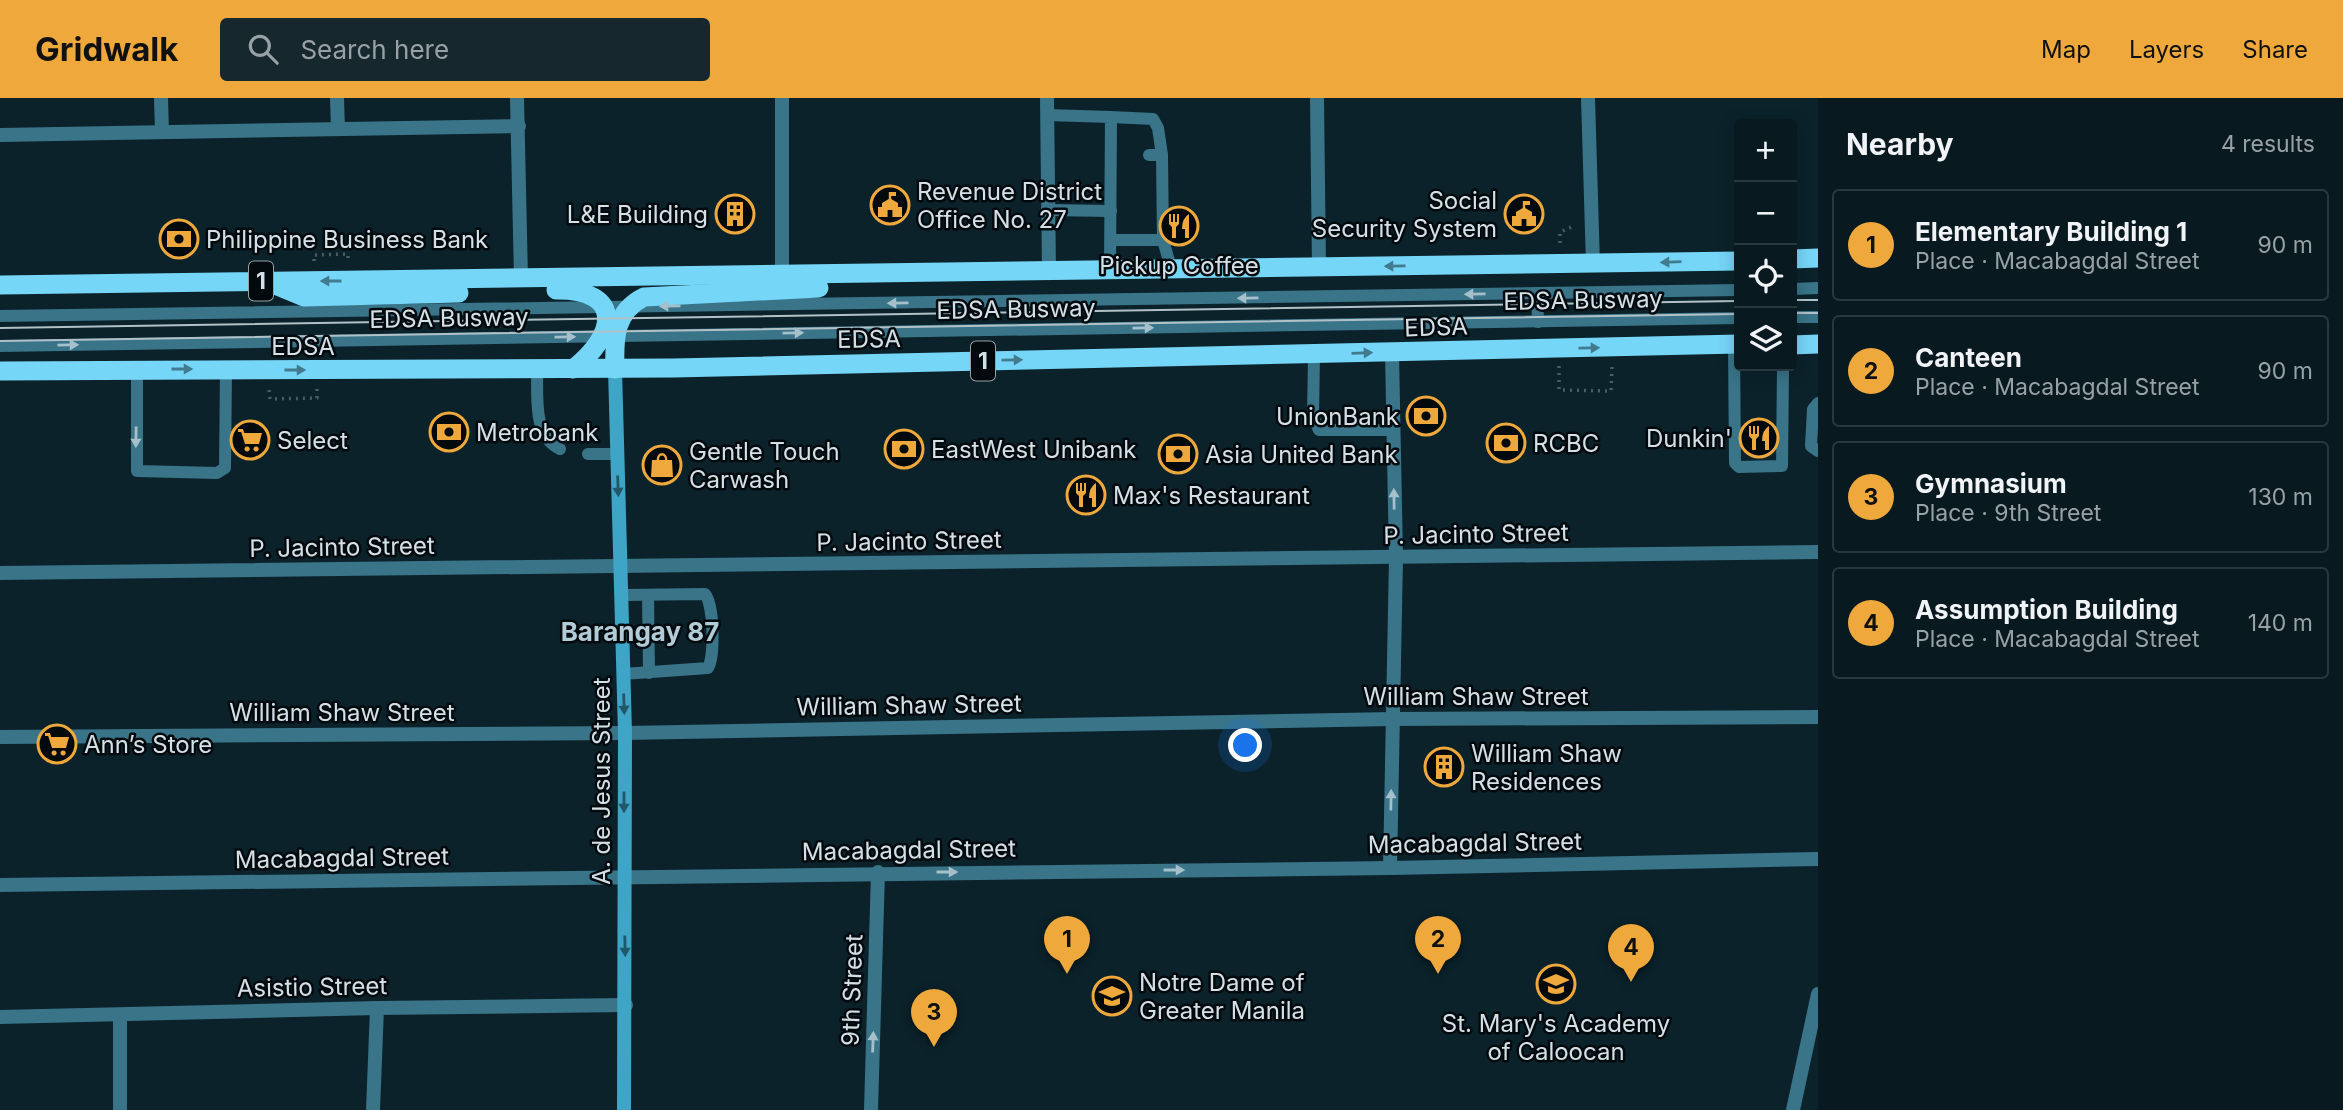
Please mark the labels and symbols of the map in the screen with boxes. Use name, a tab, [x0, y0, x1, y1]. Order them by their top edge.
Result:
place label: Revenue District Office No. 27	[917, 177, 1102, 234]
public building icon: Revenue District Office No. 27	[869, 184, 911, 226]
place label: Social Security System	[1312, 186, 1497, 243]
building icon: L&E Building	[714, 193, 756, 235]
public building icon: Social Security System	[1503, 193, 1545, 235]
place label: L&E Building	[567, 200, 708, 229]
restaurant icon: Pickup Coffee	[1158, 205, 1200, 247]
bank icon: Philippine Business Bank	[158, 218, 200, 260]
place label: Philippine Business Bank	[206, 225, 488, 254]
place label: Pickup Coffee	[1099, 251, 1259, 280]
one-way arrow	[1660, 257, 1682, 268]
one-way arrow	[1383, 260, 1405, 272]
road number: 1	[249, 262, 273, 300]
one-way arrow	[319, 275, 341, 287]
street label: EDSA Busway	[1503, 284, 1663, 316]
one-way arrow	[1464, 288, 1486, 300]
one-way arrow	[1236, 292, 1258, 303]
street label: EDSA Busway	[936, 293, 1096, 325]
one-way arrow	[886, 297, 908, 309]
one-way arrow	[659, 300, 681, 312]
street label: EDSA Busway	[369, 302, 529, 334]
street label: EDSA	[1404, 311, 1468, 343]
one-way arrow	[1132, 322, 1154, 334]
street label: EDSA	[837, 324, 901, 354]
one-way arrow	[782, 328, 804, 339]
one-way arrow	[554, 331, 576, 343]
street label: EDSA	[271, 332, 335, 361]
one-way arrow	[57, 339, 79, 350]
road number: 1	[971, 342, 995, 380]
one-way arrow	[1579, 342, 1601, 354]
one-way arrow	[1351, 348, 1373, 359]
one-way arrow	[1001, 355, 1023, 366]
one-way arrow	[171, 363, 193, 375]
one-way arrow	[284, 364, 306, 376]
bank icon: UnionBank	[1405, 395, 1447, 437]
place label: UnionBank	[1276, 402, 1399, 431]
bank icon: Metrobank	[428, 411, 470, 453]
restaurant icon: Dunkin'	[1738, 417, 1780, 459]
place label: Metrobank	[476, 418, 598, 447]
supermarket icon: Select	[229, 419, 271, 461]
bank icon: RCBC	[1485, 422, 1527, 464]
place label: Dunkin'	[1646, 424, 1732, 453]
one-way arrow	[130, 426, 142, 448]
place label: Select	[277, 426, 348, 455]
bank icon: EastWest Unibank	[883, 428, 925, 470]
place label: RCBC	[1533, 429, 1599, 458]
bank icon: Asia United Bank	[1157, 433, 1199, 475]
place label: EastWest Unibank	[931, 435, 1137, 464]
place label: Gentle Touch Carwash	[689, 437, 840, 494]
place label: Asia United Bank	[1205, 440, 1398, 469]
shop icon: Gentle Touch Carwash	[641, 444, 683, 486]
restaurant icon: Max's Restaurant	[1065, 474, 1107, 516]
one-way arrow	[612, 475, 623, 497]
place label: Max's Restaurant	[1113, 481, 1310, 510]
one-way arrow	[1389, 488, 1400, 510]
street label: P. Jacinto Street	[1383, 518, 1569, 550]
street label: P. Jacinto Street	[816, 525, 1002, 557]
street label: P. Jacinto Street	[249, 531, 435, 563]
district label: Barangay 87	[561, 616, 719, 647]
street label: A. de Jesus Street	[587, 677, 616, 885]
street label: William Shaw Street	[1363, 682, 1589, 711]
street label: William Shaw Street	[796, 689, 1022, 721]
one-way arrow	[618, 693, 630, 715]
street label: William Shaw Street	[229, 698, 455, 727]
supermarket icon: Ann’s Store	[36, 723, 78, 765]
your location	[1228, 728, 1262, 762]
place label: Ann’s Store	[84, 730, 212, 759]
place label: William Shaw Residences	[1471, 739, 1622, 796]
building icon: William Shaw Residences	[1423, 746, 1465, 788]
one-way arrow	[1385, 789, 1397, 811]
one-way arrow	[618, 791, 630, 813]
street label: Macabagdal Street	[1368, 827, 1582, 859]
street label: Macabagdal Street	[802, 834, 1016, 866]
street label: Macabagdal Street	[235, 842, 449, 874]
one-way arrow	[1163, 864, 1185, 876]
one-way arrow	[936, 866, 958, 878]
pin: 1	[1044, 916, 1090, 974]
pin: 2	[1415, 916, 1461, 974]
pin: 4	[1608, 924, 1654, 982]
street label: 9th Street	[836, 934, 868, 1046]
one-way arrow	[619, 935, 631, 957]
school or university icon: St. Mary's Academy of Caloocan	[1535, 963, 1577, 1005]
place label: Notre Dame of Greater Manila	[1139, 968, 1305, 1025]
street label: Asistio Street	[237, 971, 388, 1003]
school or university icon: Notre Dame of Greater Manila	[1091, 975, 1133, 1017]
pin: 3	[911, 989, 957, 1047]
place label: St. Mary's Academy of Caloocan	[1442, 1009, 1670, 1066]
one-way arrow	[868, 1031, 879, 1053]

